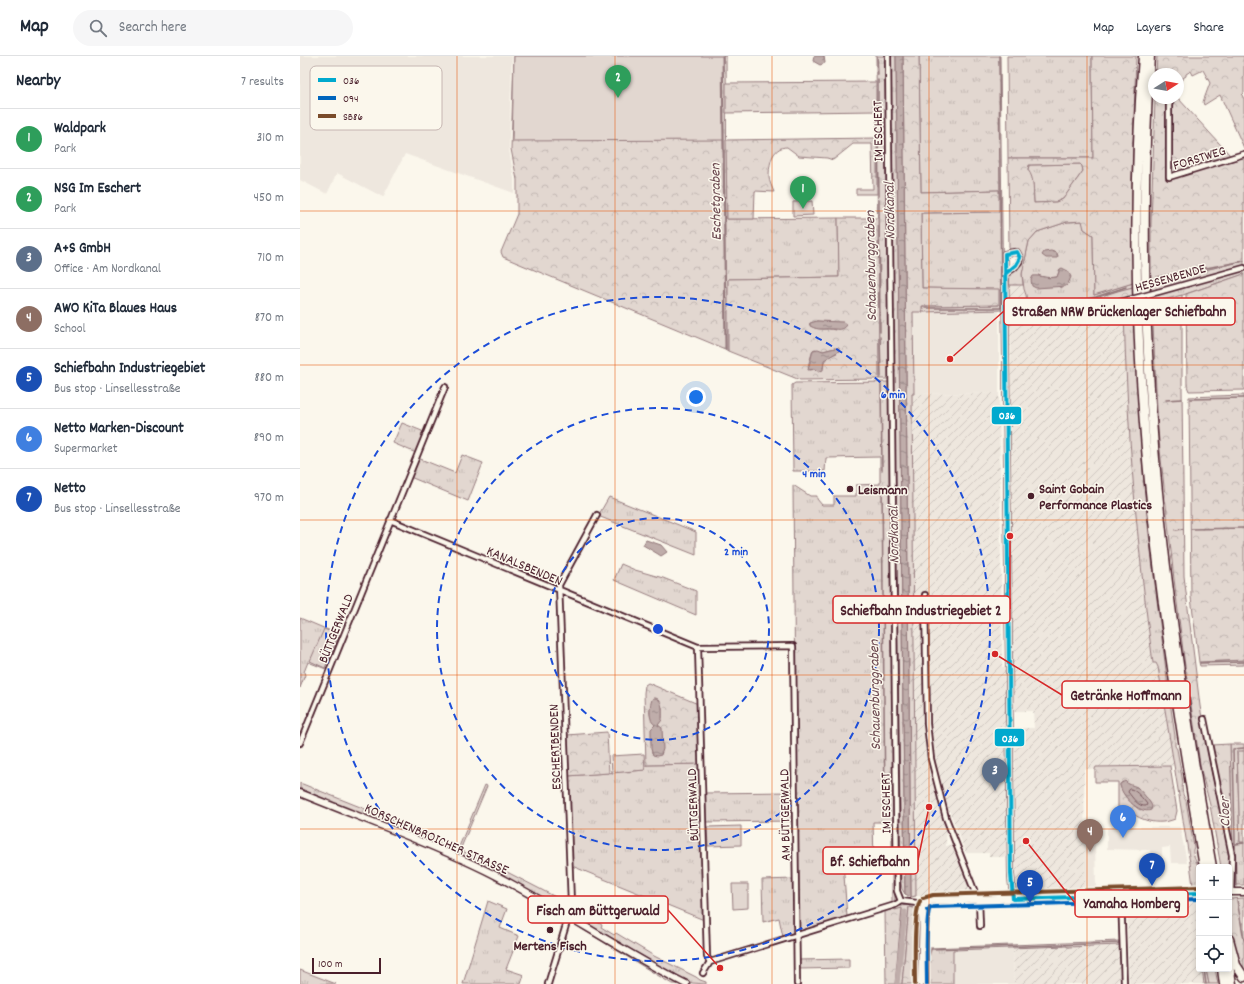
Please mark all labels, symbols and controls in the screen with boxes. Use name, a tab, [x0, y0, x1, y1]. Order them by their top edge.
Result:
search box	[73, 10, 353, 46]
text: Map	[20, 14, 49, 41]
icon: search	[87, 17, 109, 39]
text: Search here	[119, 17, 187, 39]
text: Map	[1093, 18, 1114, 38]
text: Layers	[1136, 18, 1171, 38]
text: Share	[1193, 18, 1224, 38]
pin: 2	[605, 65, 631, 98]
legend	[310, 66, 442, 130]
north arrow	[1148, 68, 1184, 104]
text: Nearby	[16, 70, 60, 94]
text: 7 results	[241, 73, 284, 92]
text: 036	[343, 74, 359, 90]
text: 094	[343, 92, 359, 108]
street label: IM ESCHERT	[868, 100, 890, 162]
text: SB86	[343, 110, 363, 126]
text: Waldpark	[54, 118, 106, 140]
text: 1	[28, 129, 30, 148]
text: 310 m	[256, 129, 284, 148]
text: Park	[54, 140, 76, 159]
street label: FORSTWEG	[1171, 141, 1228, 176]
water label: Eschetgraben	[705, 162, 729, 241]
pin: 1	[790, 176, 816, 209]
text: NSG Im Eschert	[54, 178, 141, 200]
water label: Nordkanal	[879, 181, 902, 240]
text: 2	[26, 189, 32, 208]
text: 450 m	[254, 189, 284, 208]
text: Park	[54, 200, 76, 219]
water label: Schauenburggraben	[860, 209, 884, 322]
text: A+S GmbH	[54, 238, 111, 260]
text: 3	[26, 249, 32, 268]
text: 710 m	[257, 249, 284, 268]
street label: HESSENBENDE	[1133, 259, 1209, 299]
text: Office · Am Nordkanal	[54, 260, 161, 279]
text: AWO KiTa Blaues Haus	[54, 298, 177, 320]
callout: Straßen NRW Brückenlager Schiefbahn	[1004, 298, 1235, 325]
text: Straßen NRW Brückenlager Schiefbahn	[1012, 302, 1226, 324]
text: 4	[26, 309, 32, 328]
text: 870 m	[255, 309, 284, 328]
text: School	[54, 320, 86, 339]
text: Schiefbahn Industriegebiet	[54, 358, 205, 380]
text: 5	[26, 369, 32, 388]
text: 880 m	[255, 369, 284, 388]
text: Bus stop · Linsellesstraße	[54, 380, 181, 399]
your location	[686, 387, 706, 407]
text: 6 min	[881, 387, 906, 404]
line badge: 036	[991, 406, 1022, 425]
text: 036	[999, 409, 1016, 425]
text: Netto Marken-Discount	[54, 418, 184, 440]
text: 6	[26, 429, 32, 448]
text: 890 m	[254, 429, 284, 448]
text: Supermarket	[54, 440, 118, 459]
text: 4 min	[802, 466, 826, 483]
text: Netto	[54, 478, 86, 500]
place label: Saint Gobain Performance Plastics	[1039, 480, 1152, 516]
place label: Leismann	[858, 481, 908, 501]
marker: Leismann	[845, 484, 855, 494]
text: 7	[27, 489, 31, 508]
text: 970 m	[254, 489, 284, 508]
marker: Saint Gobain Performance Plastics	[1026, 491, 1036, 501]
text: Bus stop · Linsellesstraße	[54, 500, 181, 519]
water label: Nordkanal	[883, 505, 906, 564]
street label: KANALSBENDEN	[483, 542, 565, 592]
text: 2 min	[724, 544, 748, 561]
street label: BÜTTGERWALD	[314, 591, 360, 666]
callout: Schiefbahn Industriegebiet 2	[833, 596, 1010, 623]
text: Schiefbahn Industriegebiet 2	[840, 601, 1002, 623]
centre of rings	[651, 622, 665, 636]
water label: Schauenburggraben	[864, 638, 888, 751]
callout: Getränke Hoffmann	[1062, 681, 1190, 708]
text: Getränke Hoffmann	[1070, 686, 1182, 708]
street label: ESCHERTBENDEN	[545, 704, 567, 790]
line badge: 036	[994, 728, 1025, 747]
text: 036	[1002, 732, 1019, 748]
pin: 3	[982, 758, 1008, 791]
street label: BÜTTGERWALD	[683, 768, 705, 842]
street label: AM BÜTTGERWALD	[775, 769, 797, 861]
street label: IM ESCHERT	[876, 772, 898, 834]
water label: Cloer	[1215, 795, 1237, 827]
street label: KORSCHENBROICHER STRASSE	[361, 799, 512, 881]
pin: 6	[1110, 805, 1136, 838]
pin: 4	[1077, 819, 1103, 852]
callout: Bf. Schiefbahn	[823, 847, 918, 874]
text: Bf. Schiefbahn	[830, 852, 910, 874]
pin: 7	[1139, 853, 1165, 886]
map controls	[1196, 864, 1232, 972]
button: +	[1196, 864, 1232, 900]
pin: 5	[1017, 870, 1043, 903]
callout: Yamaha Homberg	[1075, 890, 1188, 917]
text: Yamaha Homberg	[1082, 894, 1181, 916]
callout: Fisch am Büttgerwald	[528, 896, 668, 923]
button: −	[1196, 900, 1232, 936]
text: Fisch am Büttgerwald	[536, 901, 660, 923]
marker: Mertens Fisch	[545, 925, 555, 935]
button: locate	[1196, 936, 1232, 972]
place label: Mertens Fisch	[513, 937, 587, 957]
scale bar	[312, 956, 381, 975]
text: 100 m	[318, 957, 342, 973]

